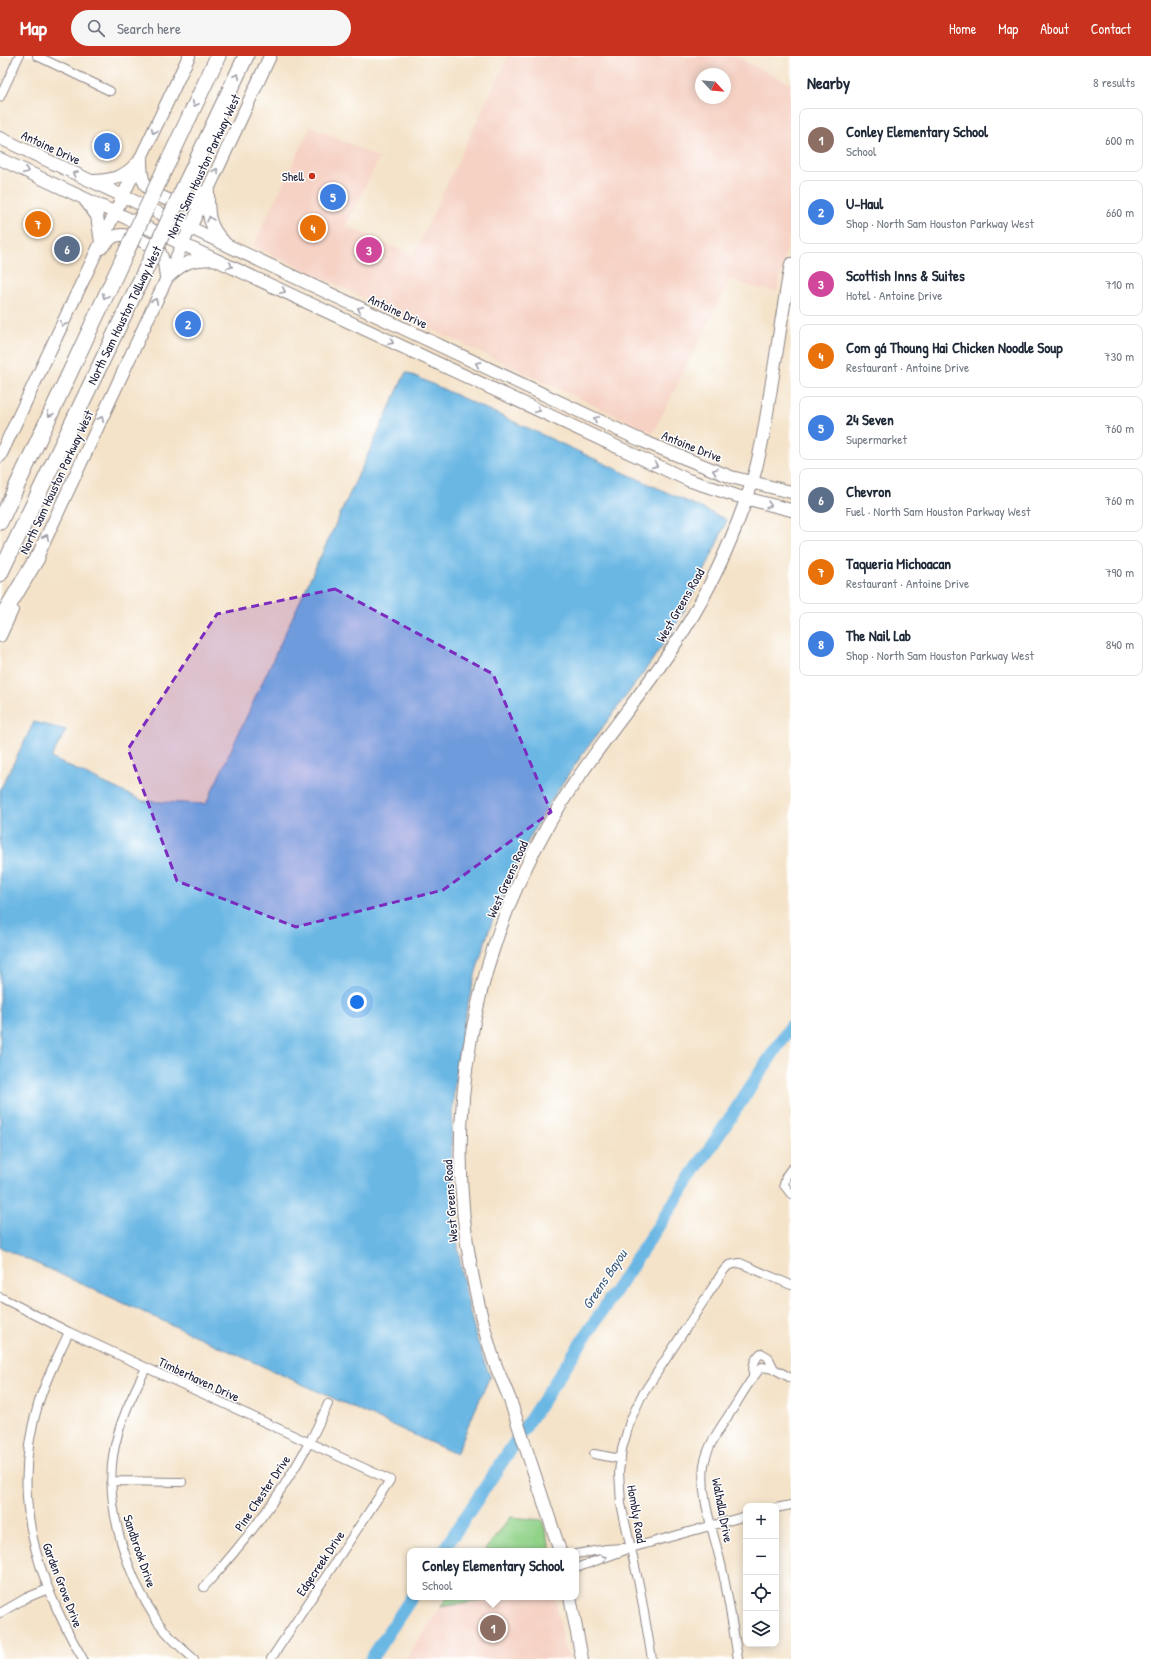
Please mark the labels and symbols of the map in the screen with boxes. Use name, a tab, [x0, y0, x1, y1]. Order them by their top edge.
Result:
north arrow	[695, 68, 731, 104]
one-way arrow	[232, 73, 240, 80]
street label: North Sam Houston Parkway West	[162, 91, 245, 241]
one-way arrow	[192, 100, 200, 107]
street label: Antoine Drive	[18, 125, 84, 169]
one-way arrow	[151, 126, 159, 134]
pin: 8	[94, 131, 120, 161]
one-way arrow	[22, 166, 29, 174]
one-way arrow	[211, 167, 219, 175]
place label: Shell	[282, 167, 304, 185]
one-way arrow	[72, 171, 79, 179]
marker: Shell	[307, 171, 317, 181]
pin: 5	[320, 182, 346, 212]
pin: 7	[25, 209, 51, 239]
pin: 4	[300, 213, 326, 243]
one-way arrow	[206, 216, 214, 222]
pin: 6	[54, 234, 80, 264]
pin: 3	[356, 235, 382, 265]
street label: North Sam Houston Tollway West	[83, 242, 166, 387]
one-way arrow	[226, 261, 233, 269]
one-way arrow	[279, 286, 286, 294]
street label: Antoine Drive	[365, 289, 431, 333]
one-way arrow	[102, 292, 110, 300]
one-way arrow	[150, 298, 158, 306]
one-way arrow	[357, 305, 364, 313]
pin: 2	[175, 309, 201, 339]
one-way arrow	[60, 319, 68, 327]
one-way arrow	[387, 337, 394, 345]
one-way arrow	[475, 361, 482, 369]
one-way arrow	[533, 405, 541, 413]
street label: North Sam Houston Parkway West	[15, 407, 98, 557]
one-way arrow	[47, 411, 55, 418]
one-way arrow	[96, 416, 104, 424]
one-way arrow	[592, 416, 600, 424]
street label: Antoine Drive	[659, 426, 725, 466]
one-way arrow	[651, 460, 659, 468]
one-way arrow	[712, 467, 719, 475]
one-way arrow	[766, 500, 772, 508]
one-way arrow	[41, 534, 49, 542]
street label: West Greens Road	[652, 565, 708, 645]
street label: West Greens Road	[482, 838, 532, 920]
your location	[347, 992, 367, 1012]
street label: West Greens Road	[438, 1159, 462, 1243]
water label: Greens Bayou	[577, 1244, 632, 1313]
street label: Timberhaven Drive	[155, 1352, 243, 1406]
street label: Pine Chester Drive	[230, 1451, 294, 1535]
street label: Walhalla Drive	[708, 1476, 738, 1544]
street label: Hombly Road	[623, 1483, 651, 1545]
street label: Sandbrook Drive	[119, 1512, 161, 1590]
street label: Edgecreek Drive	[292, 1527, 348, 1599]
street label: Garden Grove Drive	[39, 1540, 87, 1630]
one-way arrow	[600, 1555, 607, 1563]
pin: 1	[480, 1613, 506, 1643]

